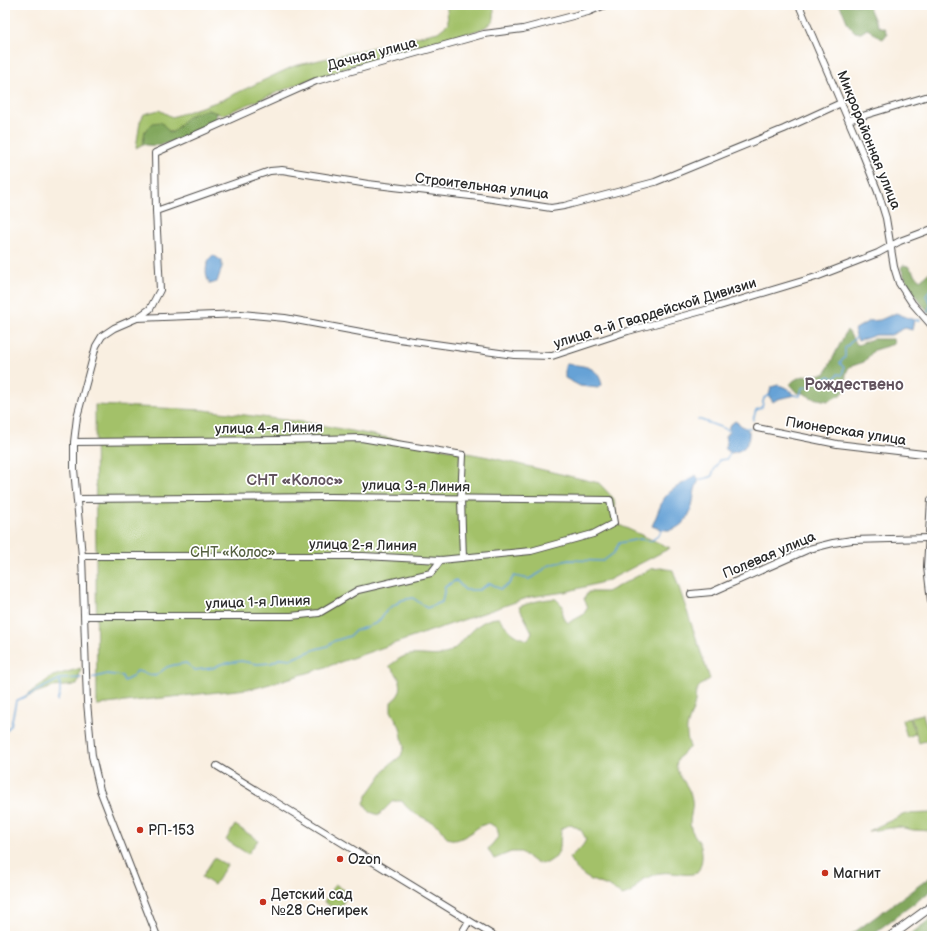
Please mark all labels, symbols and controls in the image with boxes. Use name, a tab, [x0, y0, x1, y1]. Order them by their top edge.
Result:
street label: Дачная улица	[325, 34, 419, 74]
street label: Микрорайонная улица	[833, 68, 905, 212]
street label: Строительная улица	[414, 169, 551, 203]
street label: улица 9-й Гвардейской Дивизии	[552, 274, 758, 352]
district label: Рождествено	[804, 376, 904, 395]
street label: Пионерская улица	[784, 413, 908, 449]
street label: улица 4-я Линия	[215, 419, 323, 437]
district label: СНТ «Колос»	[247, 471, 344, 490]
street label: улица 3-я Линия	[362, 477, 470, 495]
street label: Полевая улица	[720, 527, 819, 582]
street label: улица 2-я Линия	[309, 536, 417, 554]
park label: СНТ «Колос»	[190, 544, 276, 561]
street label: улица 1-я Линия	[205, 592, 311, 612]
place label: РП-153	[148, 822, 195, 839]
marker: РП-153	[135, 825, 145, 835]
place label: Ozon	[348, 851, 381, 868]
marker: Ozon	[335, 854, 345, 864]
place label: Магнит	[833, 865, 881, 882]
marker: Магнит	[820, 868, 830, 878]
place label: Детский сад №28 Снегирек	[271, 886, 368, 919]
marker: Детский сад №28 Снегирек	[258, 897, 268, 907]

